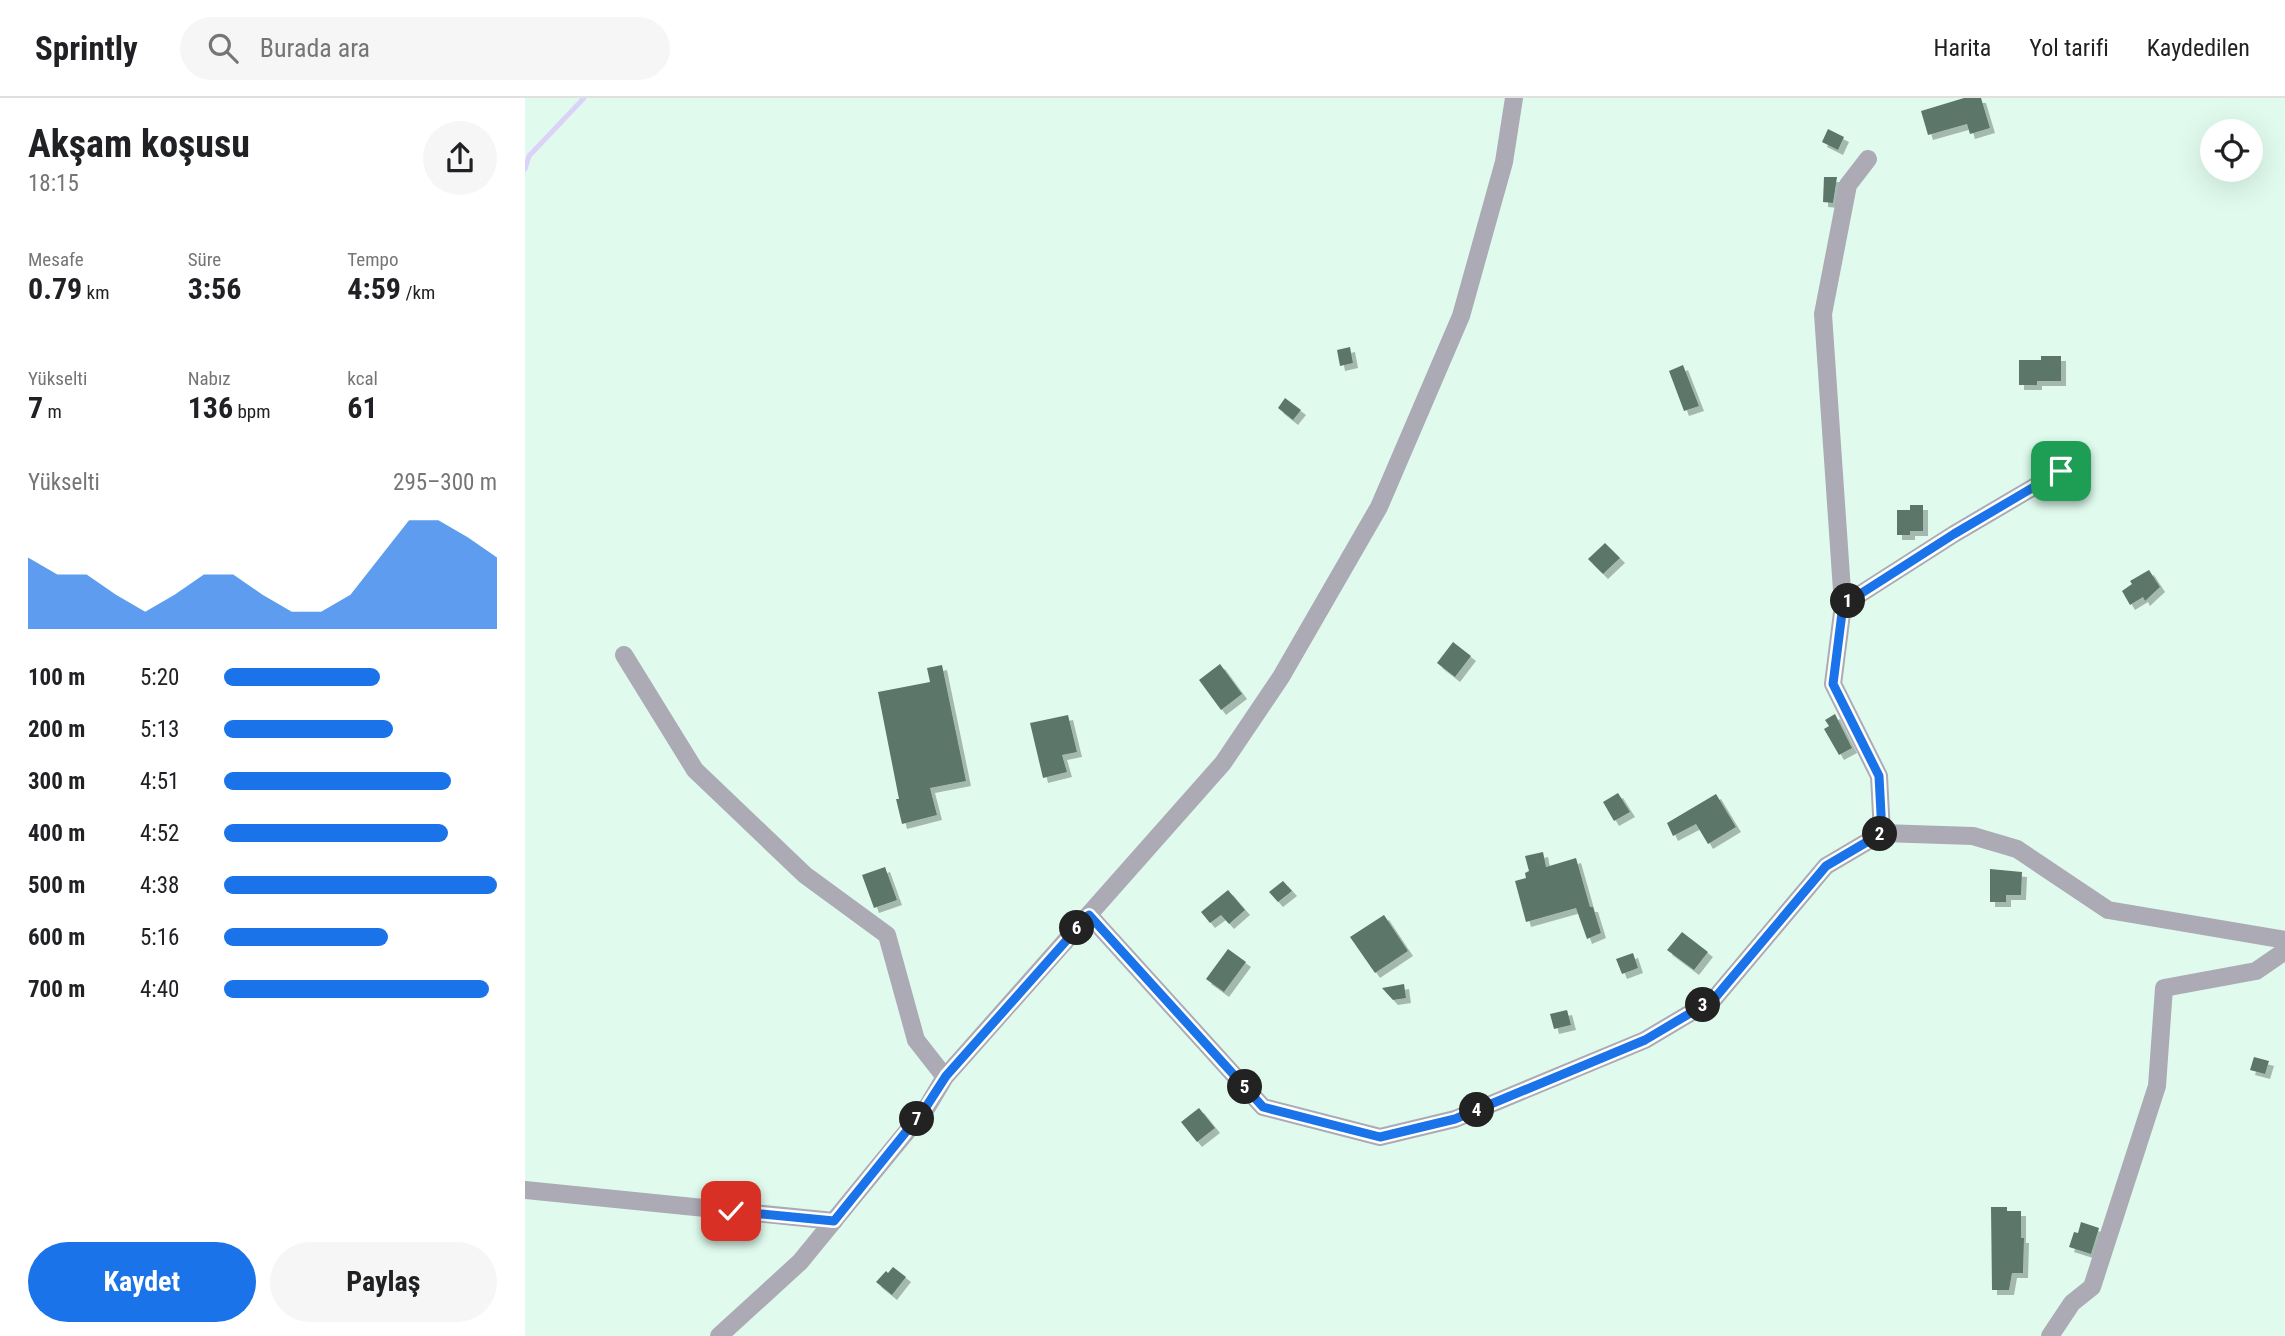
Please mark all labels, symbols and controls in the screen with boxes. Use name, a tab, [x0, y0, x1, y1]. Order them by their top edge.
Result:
search box	[180, 17, 670, 80]
text: Sprintly	[35, 29, 138, 68]
icon: search	[204, 29, 242, 67]
text: Burada ara	[260, 33, 370, 63]
text: Harita	[1934, 34, 1991, 62]
text: Yol tarifi	[2029, 34, 2109, 62]
text: Kaydedilen	[2147, 34, 2250, 62]
map controls	[2200, 119, 2263, 182]
button: locate	[2200, 119, 2263, 182]
button: share	[423, 121, 497, 195]
text: Akşam koşusu	[28, 122, 250, 166]
text: 18:15	[28, 170, 79, 197]
text: Mesafe	[28, 248, 84, 271]
text: Süre	[188, 248, 221, 271]
text: Tempo	[347, 248, 398, 271]
text: 0.79	[28, 271, 82, 306]
text: 3:56	[188, 271, 241, 306]
text: 4:59	[347, 271, 401, 306]
text: km	[82, 281, 109, 304]
text: /km	[401, 281, 435, 304]
text: Yükselti	[28, 367, 87, 390]
text: Nabız	[188, 367, 231, 390]
text: kcal	[347, 367, 378, 390]
text: 7	[28, 390, 43, 425]
text: 136	[188, 390, 233, 425]
text: 61	[347, 390, 378, 425]
text: m	[43, 400, 62, 423]
text: bpm	[233, 400, 271, 423]
pin	[2031, 441, 2091, 501]
icon: arrive	[2042, 452, 2080, 490]
text: Yükselti	[28, 469, 100, 496]
text: 295–300 m	[393, 469, 497, 496]
pin: 1	[1831, 584, 1865, 618]
text: 1	[1843, 589, 1852, 612]
text: 100 m	[28, 664, 85, 691]
text: 5:20	[140, 664, 179, 691]
text: 200 m	[28, 716, 85, 743]
text: 5:13	[140, 716, 179, 743]
text: 300 m	[28, 768, 85, 795]
text: 4:51	[140, 768, 179, 795]
pin: 2	[1863, 816, 1897, 852]
text: 400 m	[28, 820, 85, 847]
text: 4:52	[140, 820, 179, 847]
text: 2	[1875, 822, 1884, 845]
text: 500 m	[28, 872, 85, 899]
text: 4:38	[140, 872, 179, 899]
pin: 6	[1059, 910, 1095, 946]
text: 6	[1072, 916, 1081, 939]
text: 600 m	[28, 924, 85, 951]
text: 5:16	[140, 924, 179, 951]
text: 700 m	[28, 976, 85, 1003]
text: 4:40	[140, 976, 179, 1003]
pin: 3	[1685, 988, 1721, 1023]
text: 3	[1698, 993, 1707, 1016]
pin: 5	[1227, 1070, 1263, 1104]
text: 5	[1240, 1075, 1249, 1098]
pin: 4	[1459, 1093, 1495, 1128]
text: 4	[1472, 1098, 1481, 1121]
pin: 7	[899, 1102, 935, 1136]
text: 7	[912, 1107, 921, 1130]
pin	[701, 1181, 761, 1241]
icon: check	[712, 1192, 750, 1230]
button: Kaydet	[28, 1242, 256, 1322]
button: Paylaş	[270, 1242, 497, 1322]

